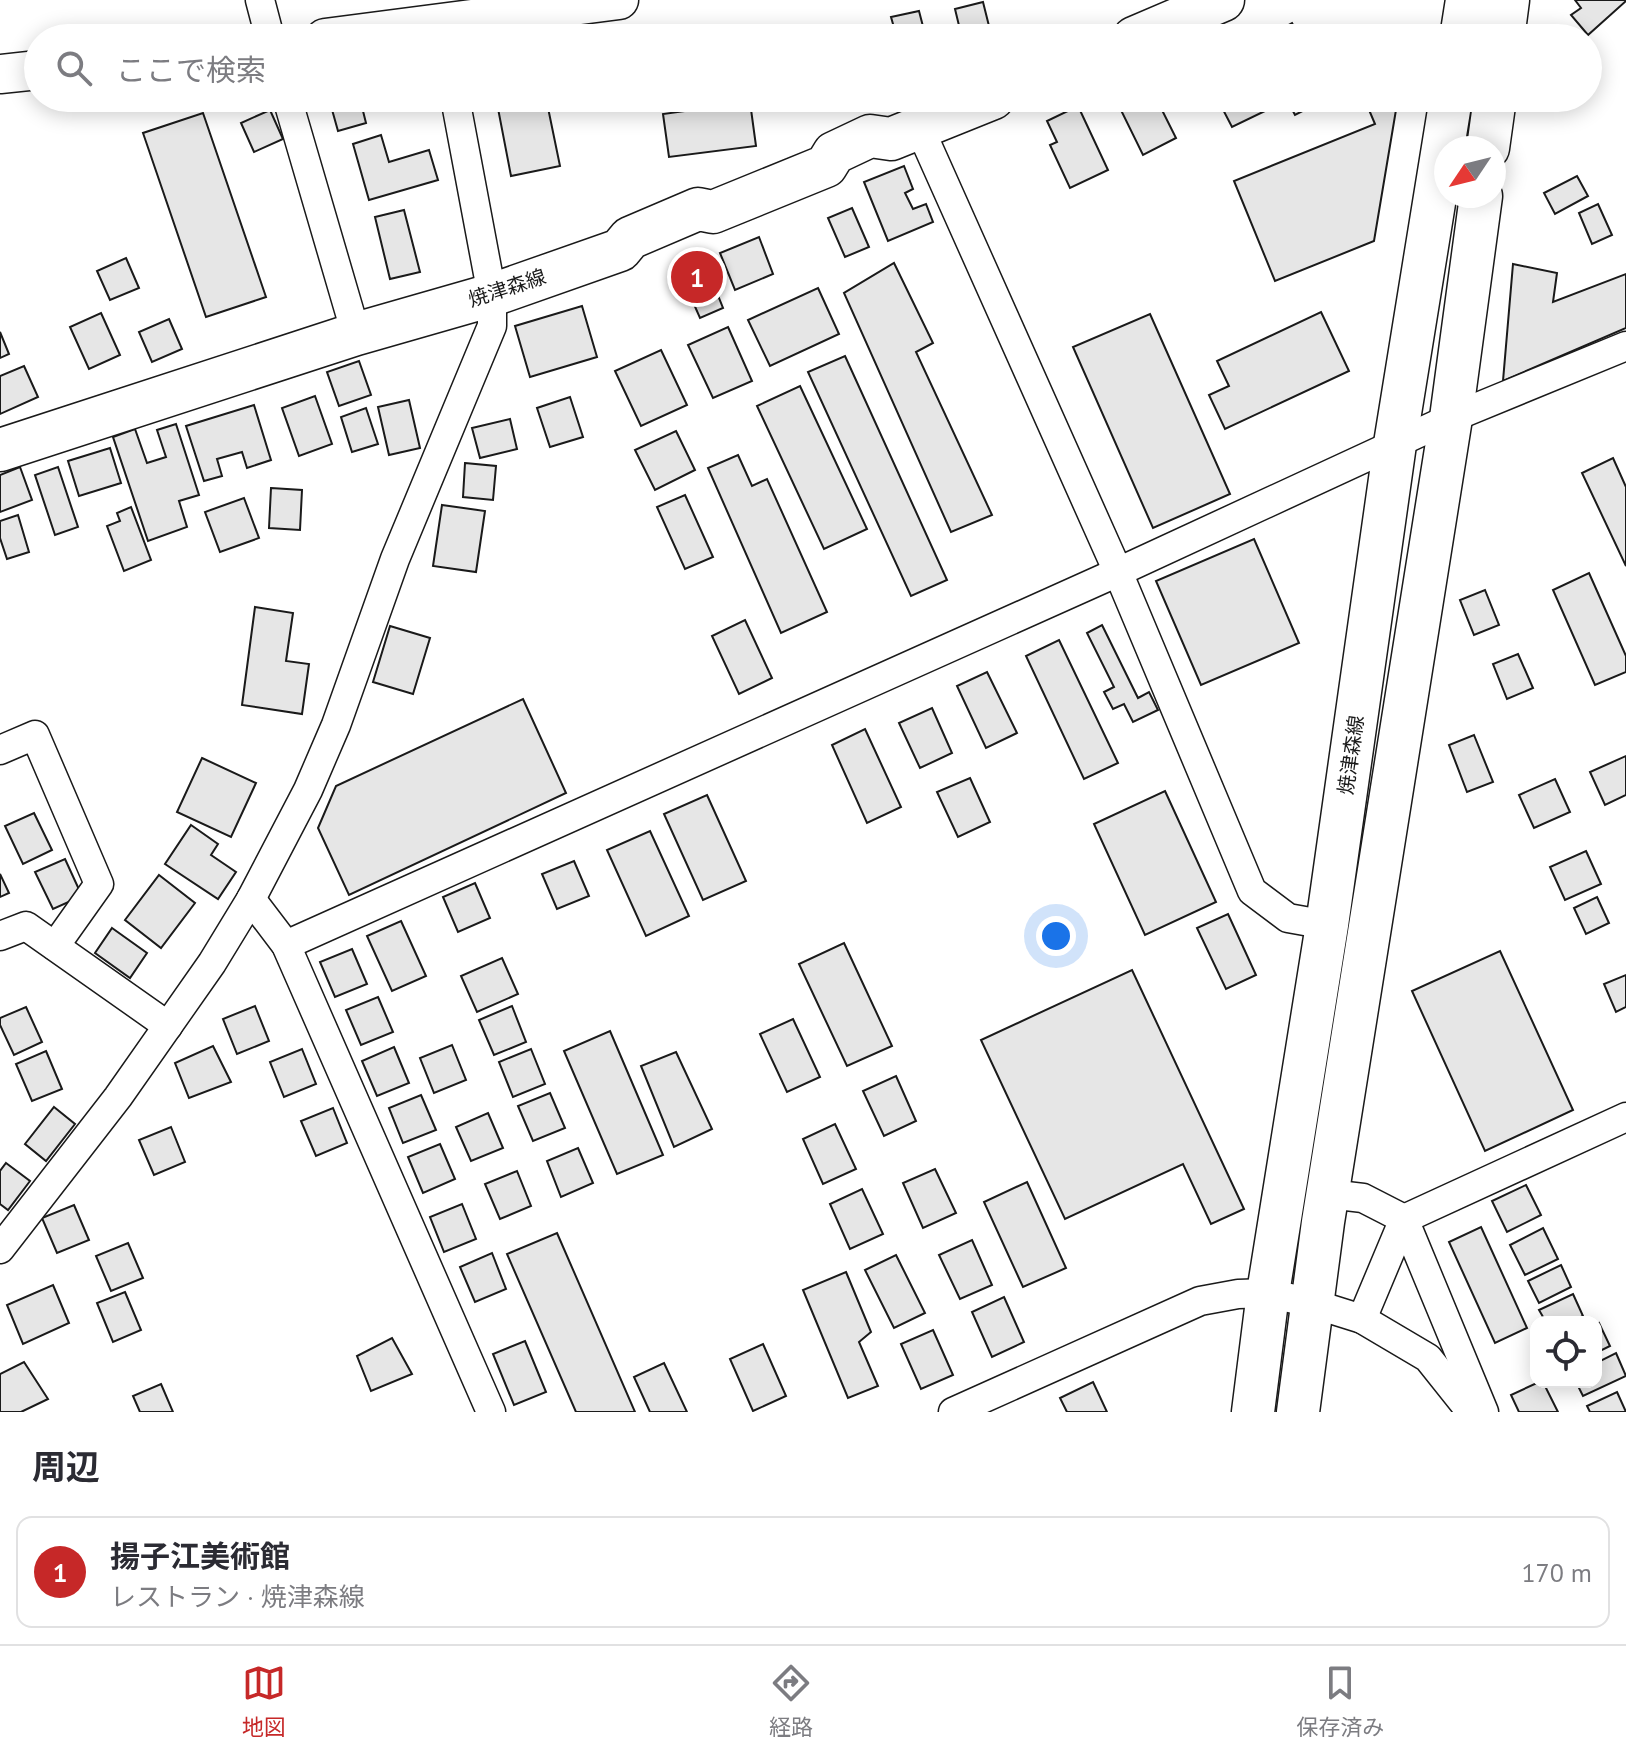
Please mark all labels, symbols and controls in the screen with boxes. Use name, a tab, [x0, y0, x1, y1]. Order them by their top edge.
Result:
search box	[24, 24, 1602, 112]
icon: search	[52, 46, 96, 90]
text: ここで検索	[116, 50, 266, 89]
north arrow	[1434, 136, 1506, 208]
pin: 1	[671, 247, 723, 307]
street label: 焼津森線	[465, 263, 549, 313]
street label: 焼津森線	[1333, 714, 1369, 796]
your location	[1036, 916, 1076, 956]
map controls	[1530, 1316, 1602, 1388]
button: locate	[1530, 1316, 1602, 1388]
text: 周辺	[32, 1444, 100, 1488]
text: 揚子江美術館	[110, 1536, 290, 1575]
text: 1	[53, 1556, 67, 1589]
text: 170 m	[1521, 1556, 1592, 1589]
text: レストラン · 焼津森線	[110, 1580, 365, 1613]
tab: 地図	[242, 1661, 286, 1741]
tab: 経路	[769, 1661, 813, 1741]
tab: 保存済み	[1296, 1661, 1384, 1741]

